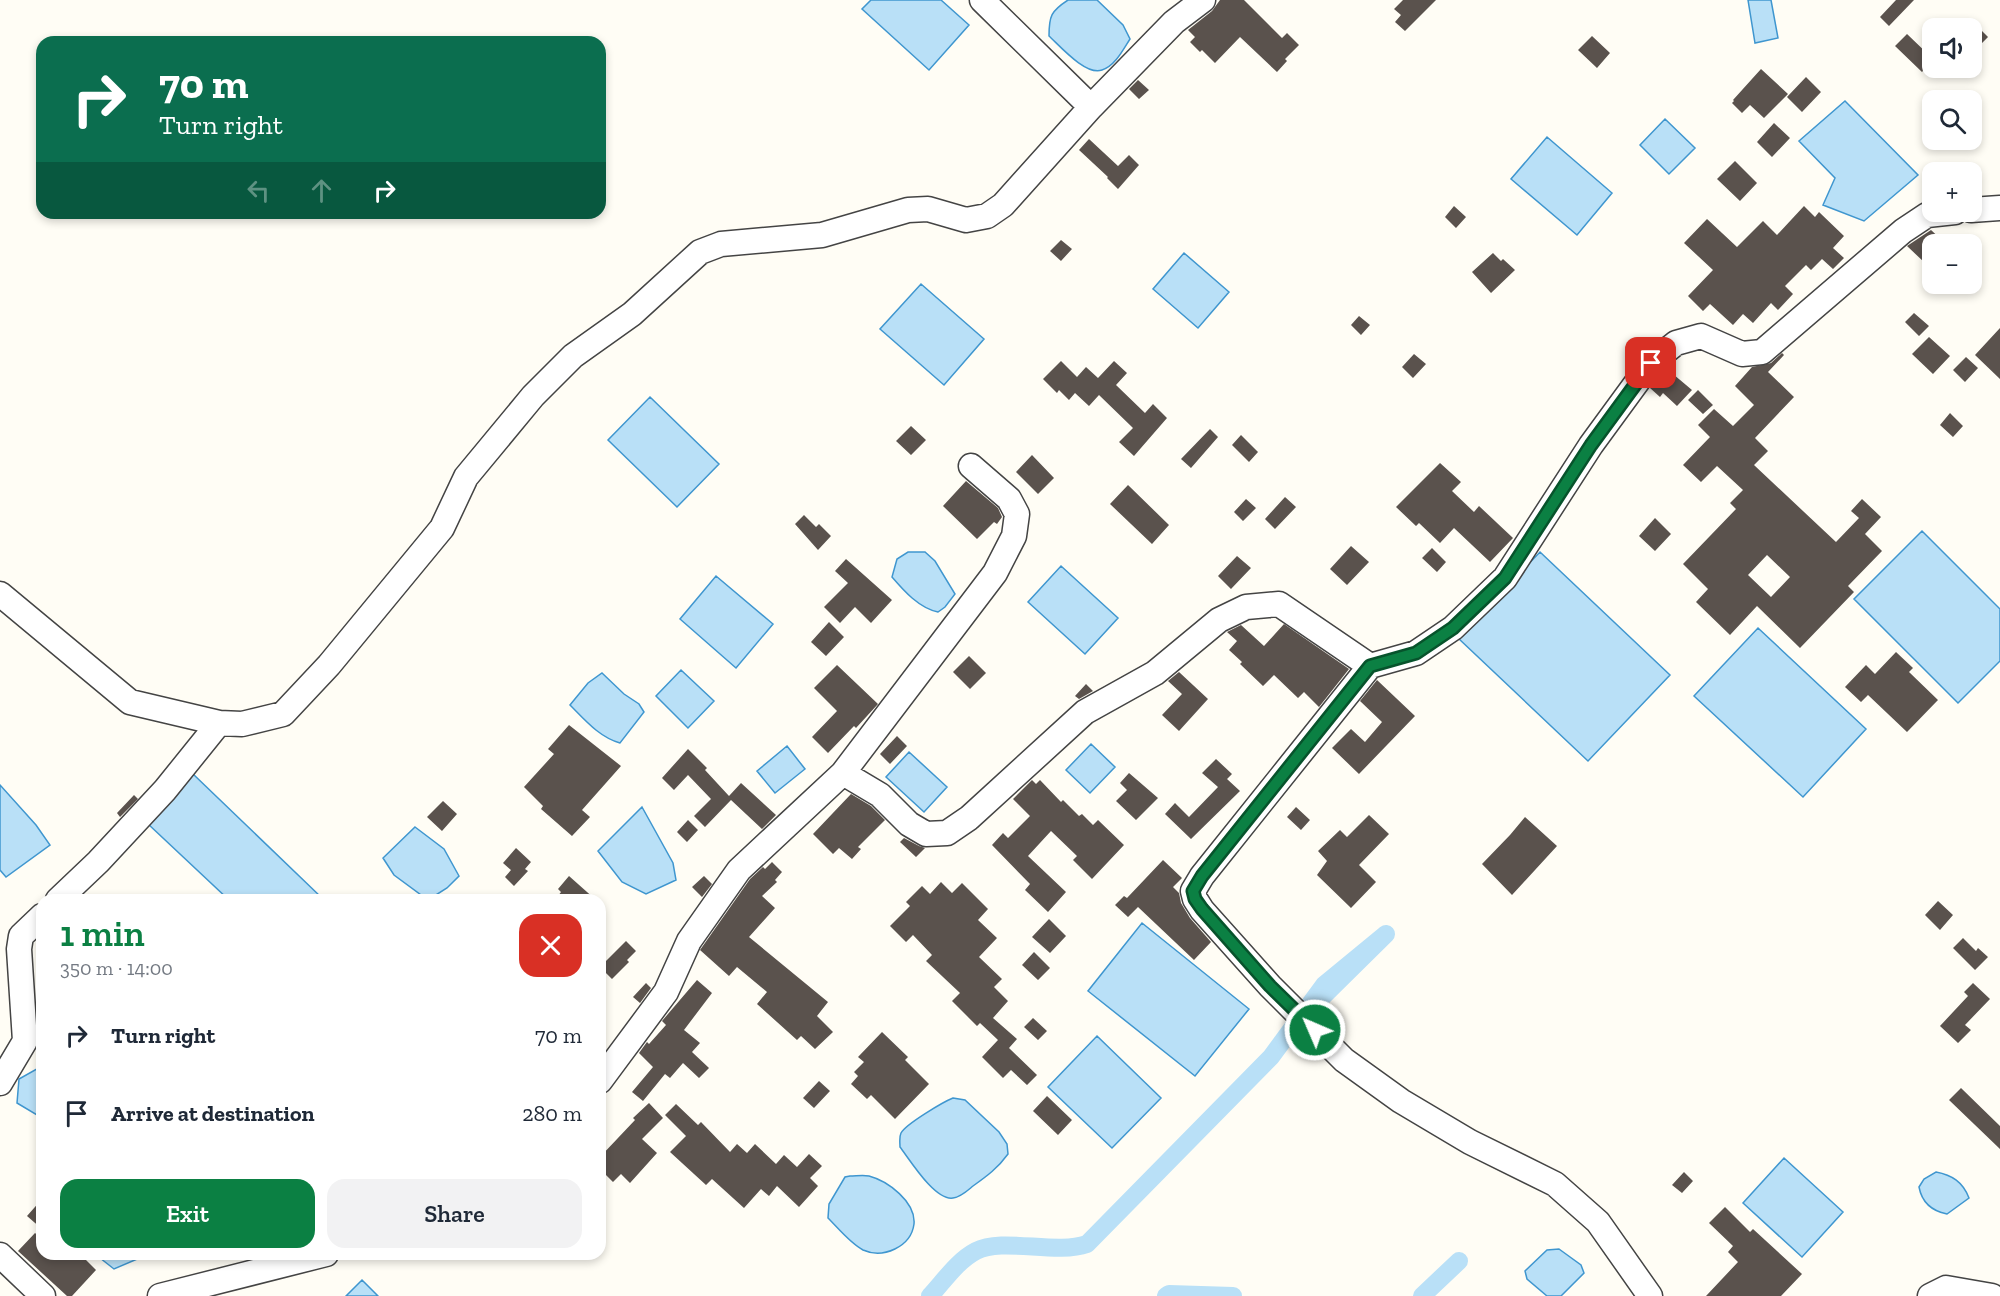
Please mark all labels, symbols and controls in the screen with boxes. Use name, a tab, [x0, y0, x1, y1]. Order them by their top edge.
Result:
map controls	[1922, 18, 1982, 294]
button: sound	[1922, 18, 1982, 78]
text: 70 m	[159, 58, 249, 109]
icon: right	[60, 60, 138, 138]
button: search	[1922, 90, 1982, 150]
text: Turn right	[159, 109, 283, 141]
button: +	[1922, 162, 1982, 222]
icon: left	[242, 174, 275, 207]
icon: ahead	[305, 174, 338, 207]
icon: right	[368, 174, 401, 207]
button: −	[1922, 234, 1982, 294]
pin	[1625, 337, 1676, 388]
icon: arrive	[1634, 346, 1667, 379]
text: 1 min	[60, 912, 145, 955]
button: close	[519, 914, 582, 977]
text: 350 m · 14:00	[60, 956, 173, 980]
position arrow	[1283, 998, 1347, 1062]
icon: right	[60, 1019, 93, 1052]
text: Turn right	[111, 1022, 215, 1049]
text: 70 m	[535, 1022, 582, 1049]
icon: arrive	[60, 1097, 93, 1130]
text: Arrive at destination	[111, 1100, 314, 1127]
text: 280 m	[522, 1100, 582, 1127]
button: Exit	[60, 1179, 315, 1248]
button: Share	[327, 1179, 582, 1248]

